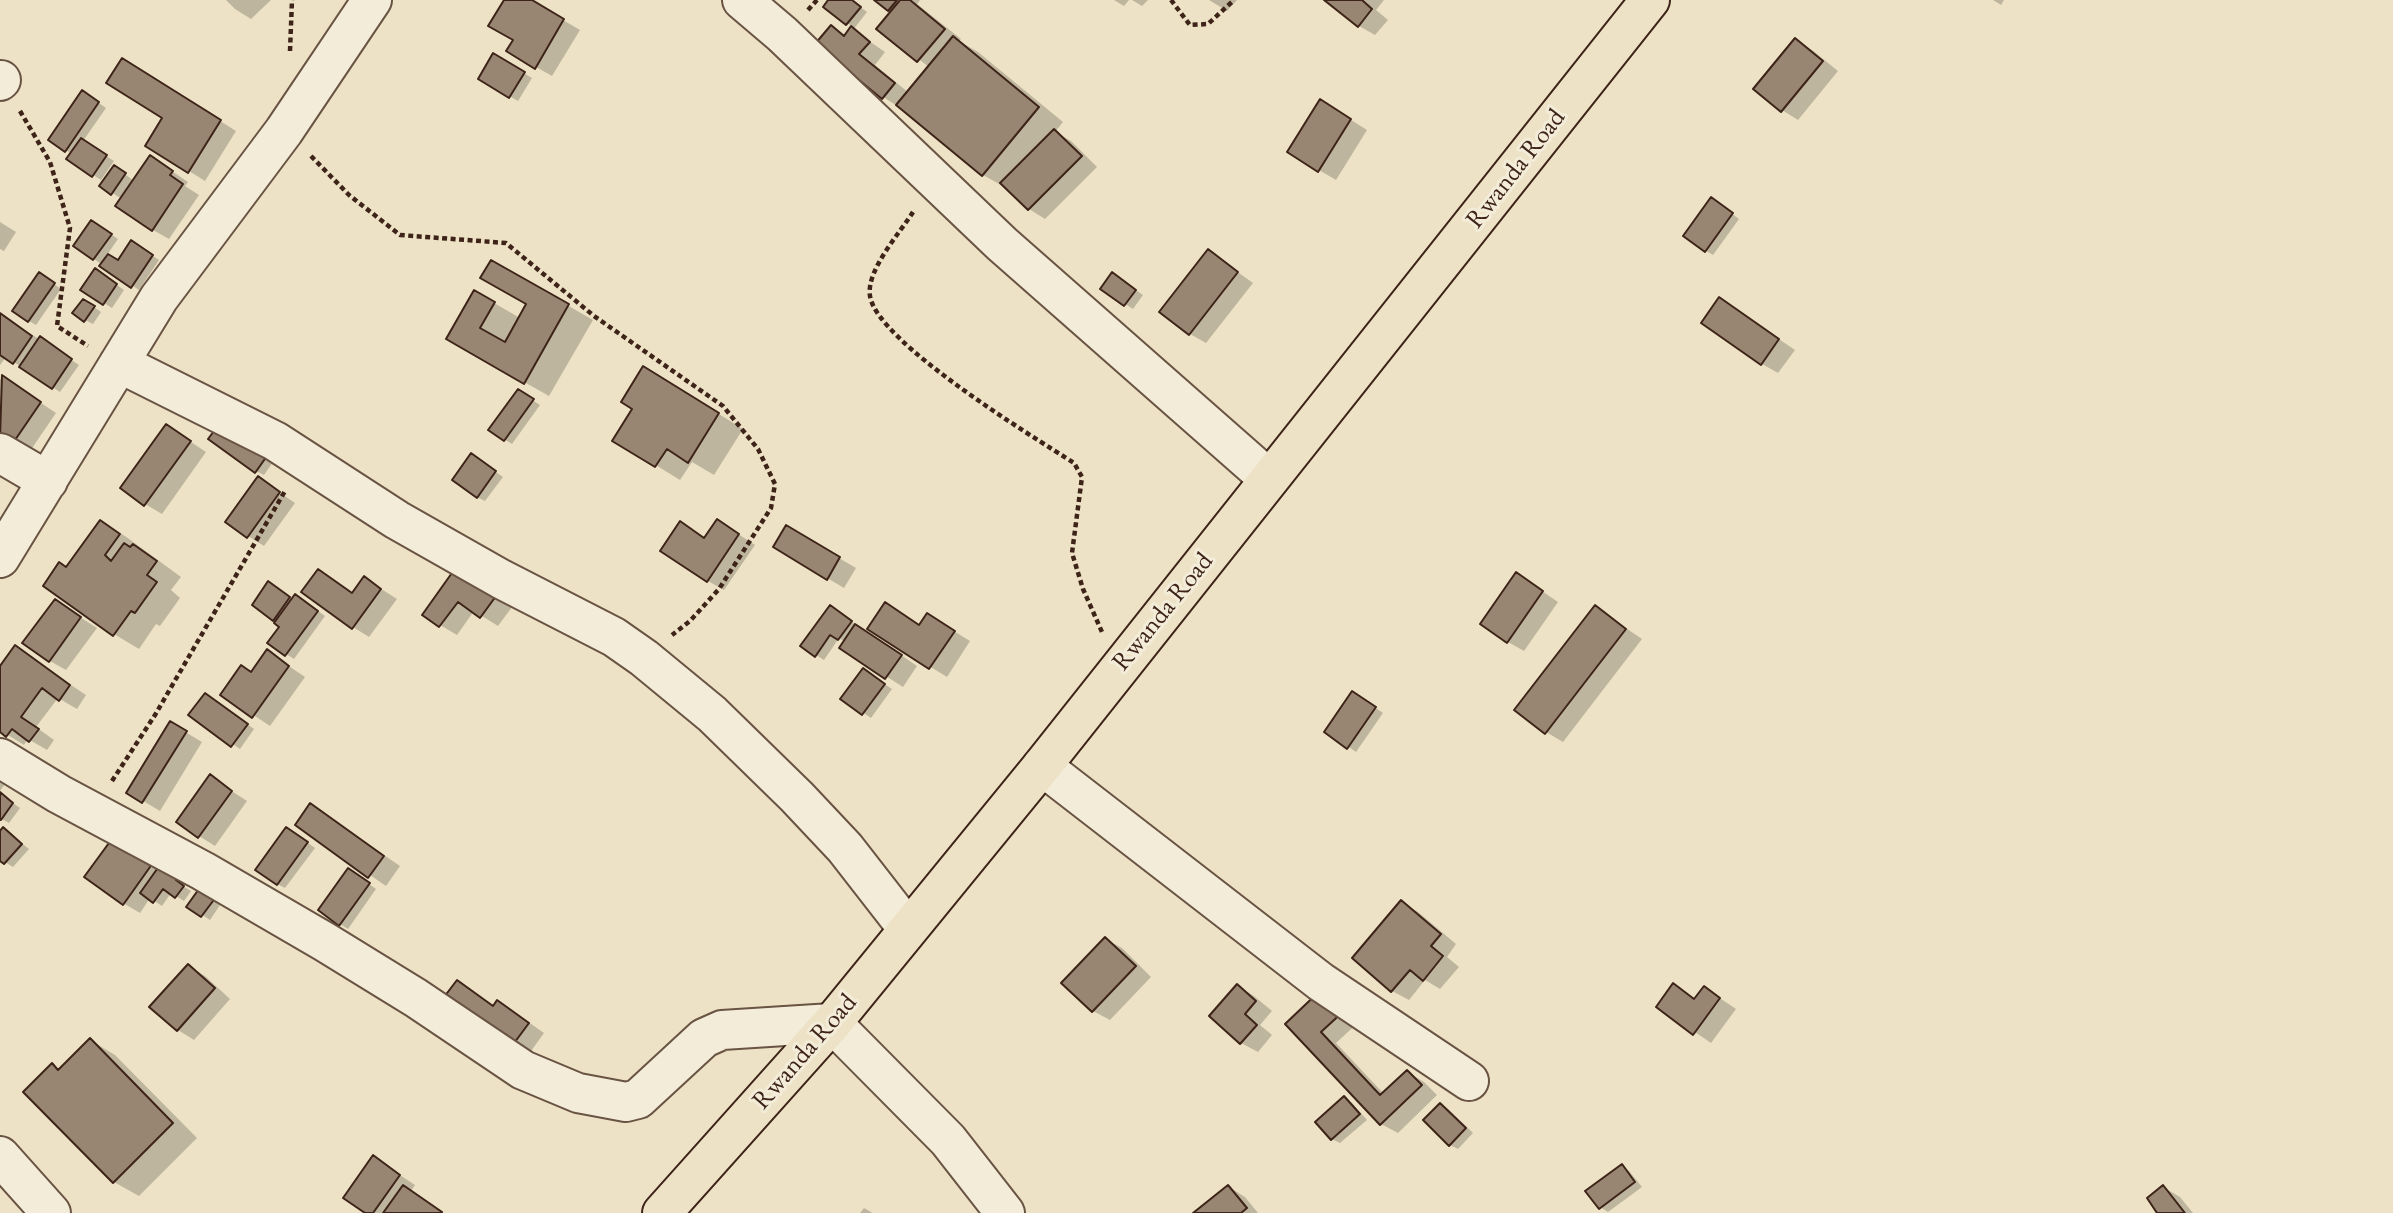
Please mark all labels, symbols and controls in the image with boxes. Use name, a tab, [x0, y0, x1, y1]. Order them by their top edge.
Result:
street label: Rwanda Road	[1460, 103, 1572, 235]
street label: Rwanda Road	[1106, 547, 1220, 677]
street label: Rwanda Road	[746, 988, 864, 1116]

